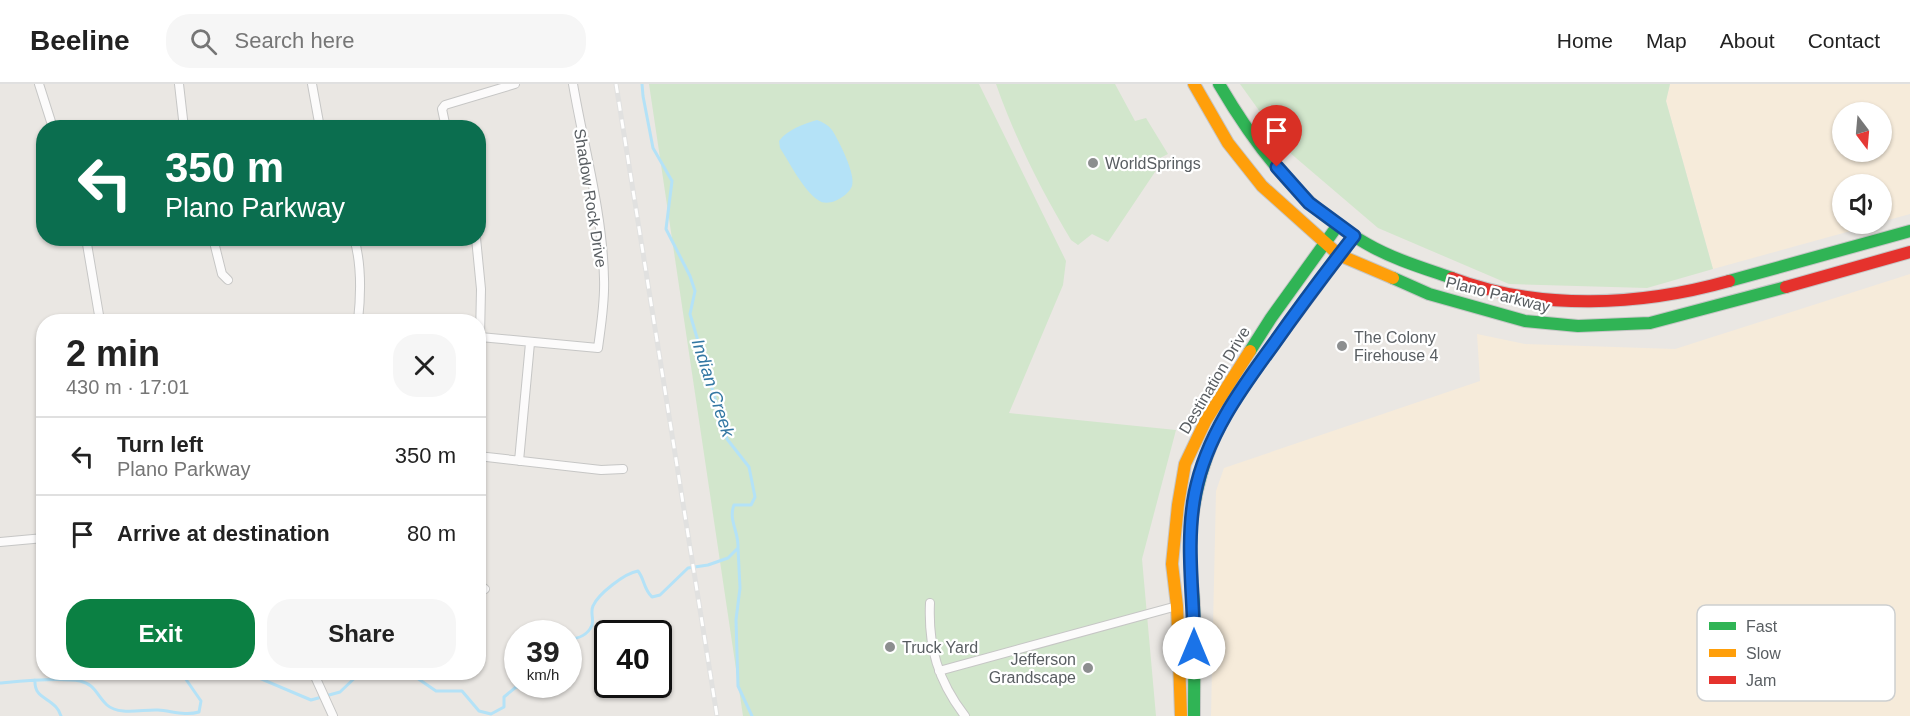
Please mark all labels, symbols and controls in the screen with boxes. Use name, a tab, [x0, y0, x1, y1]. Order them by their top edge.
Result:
search box	[166, 14, 586, 68]
text: Beeline	[30, 25, 130, 56]
icon: search	[187, 25, 220, 58]
text: Search here	[235, 28, 354, 53]
text: Home	[1557, 29, 1613, 52]
text: Map	[1646, 29, 1687, 52]
text: About	[1720, 29, 1775, 52]
text: Contact	[1808, 29, 1880, 52]
north arrow	[1832, 102, 1892, 162]
map controls	[1832, 102, 1892, 234]
pin	[1251, 105, 1302, 167]
icon: arrive	[1260, 114, 1293, 147]
street label: Shadow Rock Drive	[571, 127, 610, 269]
icon: left	[66, 144, 144, 222]
text: 350 m	[165, 144, 284, 191]
place label: WorldSprings	[1105, 155, 1201, 172]
marker: WorldSprings	[1086, 156, 1100, 170]
button: sound	[1832, 174, 1892, 234]
text: Plano Parkway	[165, 193, 345, 223]
street label: Plano Parkway	[1444, 273, 1552, 316]
street label: Destination Drive	[1176, 324, 1253, 437]
place label: The Colony Firehouse 4	[1354, 329, 1439, 364]
text: 2 min	[66, 333, 160, 374]
button: close	[393, 334, 456, 397]
water label: Indian Creek	[688, 336, 739, 441]
marker: The Colony Firehouse 4	[1335, 339, 1349, 353]
text: 430 m · 17:01	[66, 376, 189, 398]
text: Turn left	[117, 432, 203, 457]
icon: left	[66, 440, 99, 473]
text: 350 m	[395, 443, 456, 468]
text: Plano Parkway	[117, 458, 250, 480]
icon: arrive	[66, 518, 99, 551]
text: Arrive at destination	[117, 521, 330, 546]
text: 80 m	[407, 521, 456, 546]
button: Exit	[66, 599, 255, 668]
button: Share	[267, 599, 456, 668]
legend	[1697, 605, 1895, 701]
position arrow	[1162, 616, 1226, 680]
text: Fast	[1746, 618, 1778, 635]
speed limit sign: 40	[594, 620, 672, 698]
text: 39	[526, 635, 560, 668]
place label: Truck Yard	[902, 639, 978, 656]
marker: Truck Yard	[883, 640, 897, 654]
text: Slow	[1746, 645, 1781, 662]
place label: Jefferson Grandscape	[989, 651, 1076, 686]
marker: Jefferson Grandscape	[1081, 661, 1095, 675]
text: km/h	[527, 666, 559, 683]
text: Jam	[1746, 672, 1776, 689]

